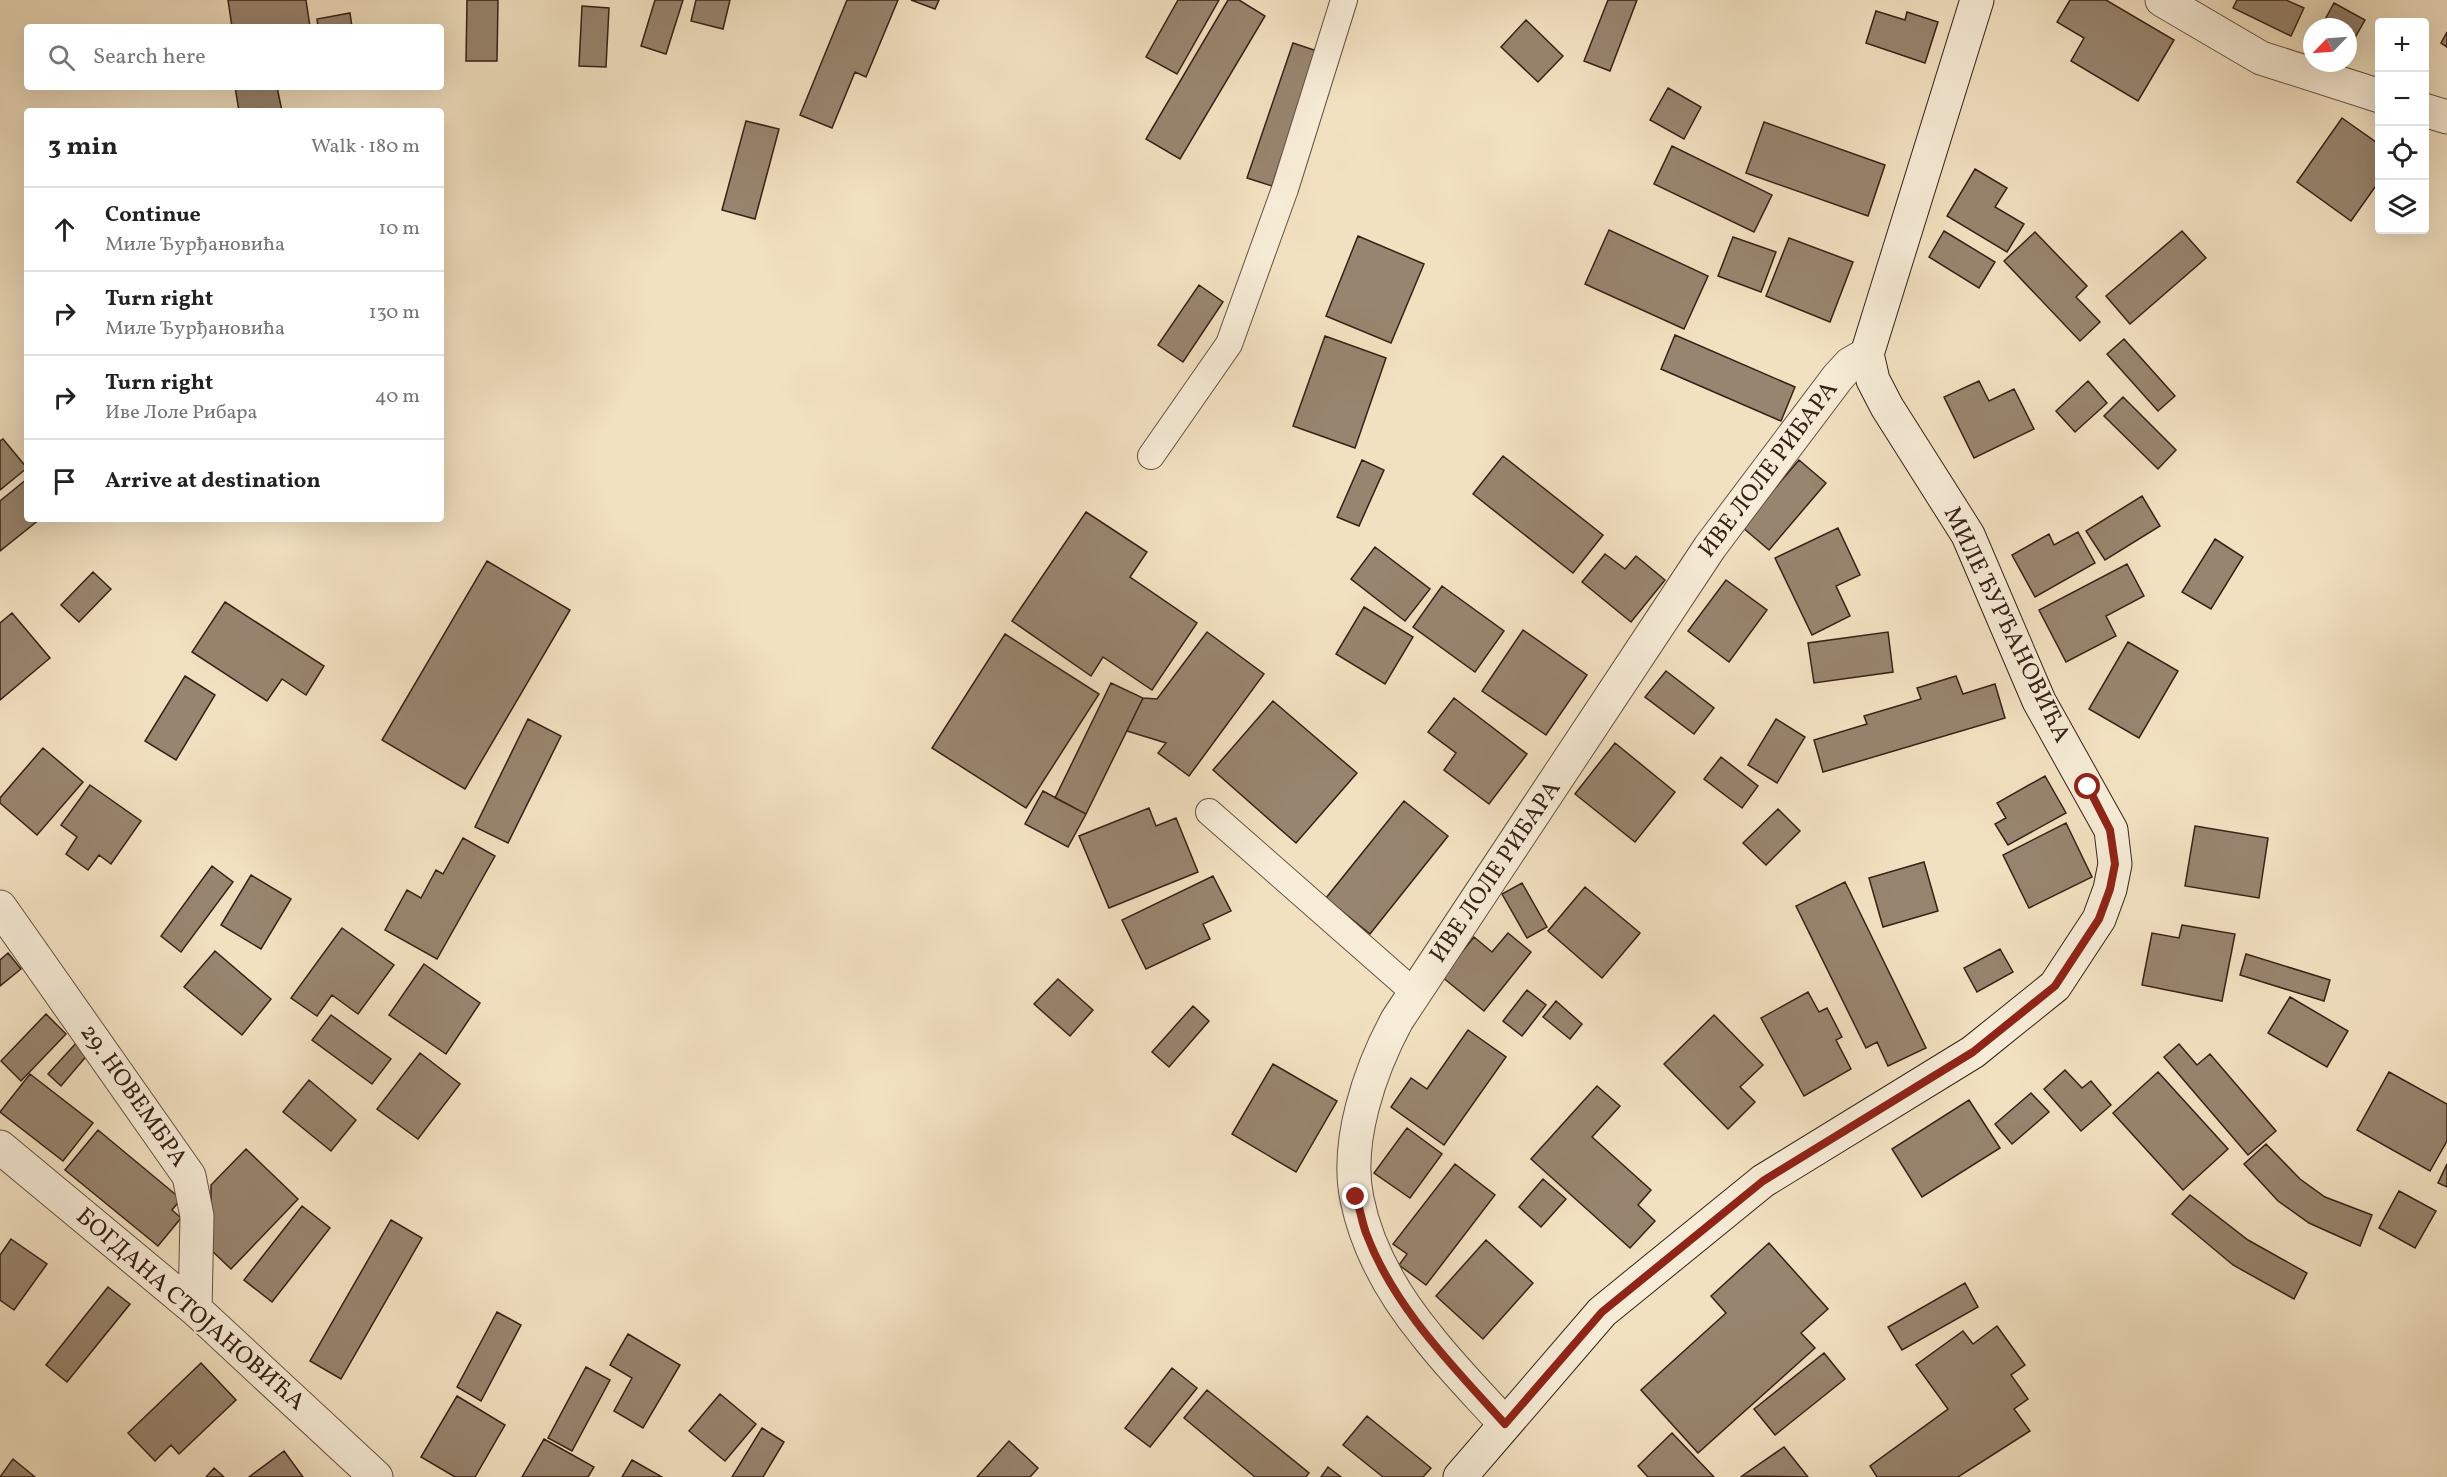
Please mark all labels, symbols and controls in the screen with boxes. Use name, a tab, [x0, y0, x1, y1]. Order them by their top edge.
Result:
north arrow	[2303, 18, 2357, 72]
map controls	[2375, 18, 2429, 234]
button: +	[2375, 18, 2429, 72]
search box	[24, 24, 444, 90]
icon: search	[45, 41, 78, 74]
text: Search here	[93, 42, 206, 73]
button: −	[2375, 72, 2429, 126]
button: locate	[2375, 126, 2429, 180]
text: 3 min	[48, 129, 118, 165]
text: Walk · 180 m	[311, 133, 420, 161]
button: layers	[2375, 180, 2429, 234]
text: Continue	[105, 200, 201, 231]
icon: ahead	[48, 213, 81, 246]
text: 10 m	[379, 215, 420, 243]
text: Миле Ђурђановића	[105, 231, 285, 259]
text: Turn right	[105, 284, 213, 315]
icon: right	[48, 297, 81, 330]
text: 130 m	[369, 299, 420, 327]
text: Миле Ђурђановића	[105, 315, 285, 343]
text: Turn right	[105, 368, 213, 399]
street label: ИВЕ ЛОЛЕ РИБАРА	[1691, 374, 1847, 565]
icon: right	[48, 381, 81, 414]
text: 40 m	[375, 383, 420, 411]
text: Иве Лоле Рибара	[105, 399, 257, 427]
icon: arrive	[48, 465, 81, 498]
text: Arrive at destination	[105, 466, 321, 497]
street label: МИЛЕ ЂУРЂАНОВИЋА	[1934, 501, 2078, 749]
route start	[2074, 773, 2100, 799]
street label: ИВЕ ЛОЛЕ РИБАРА	[1422, 774, 1570, 970]
street label: 29. НОВЕМБРА	[71, 1018, 195, 1174]
route end	[1342, 1183, 1368, 1209]
street label: БОГДАНА СТОЈАНОВИЋА	[68, 1201, 312, 1419]

